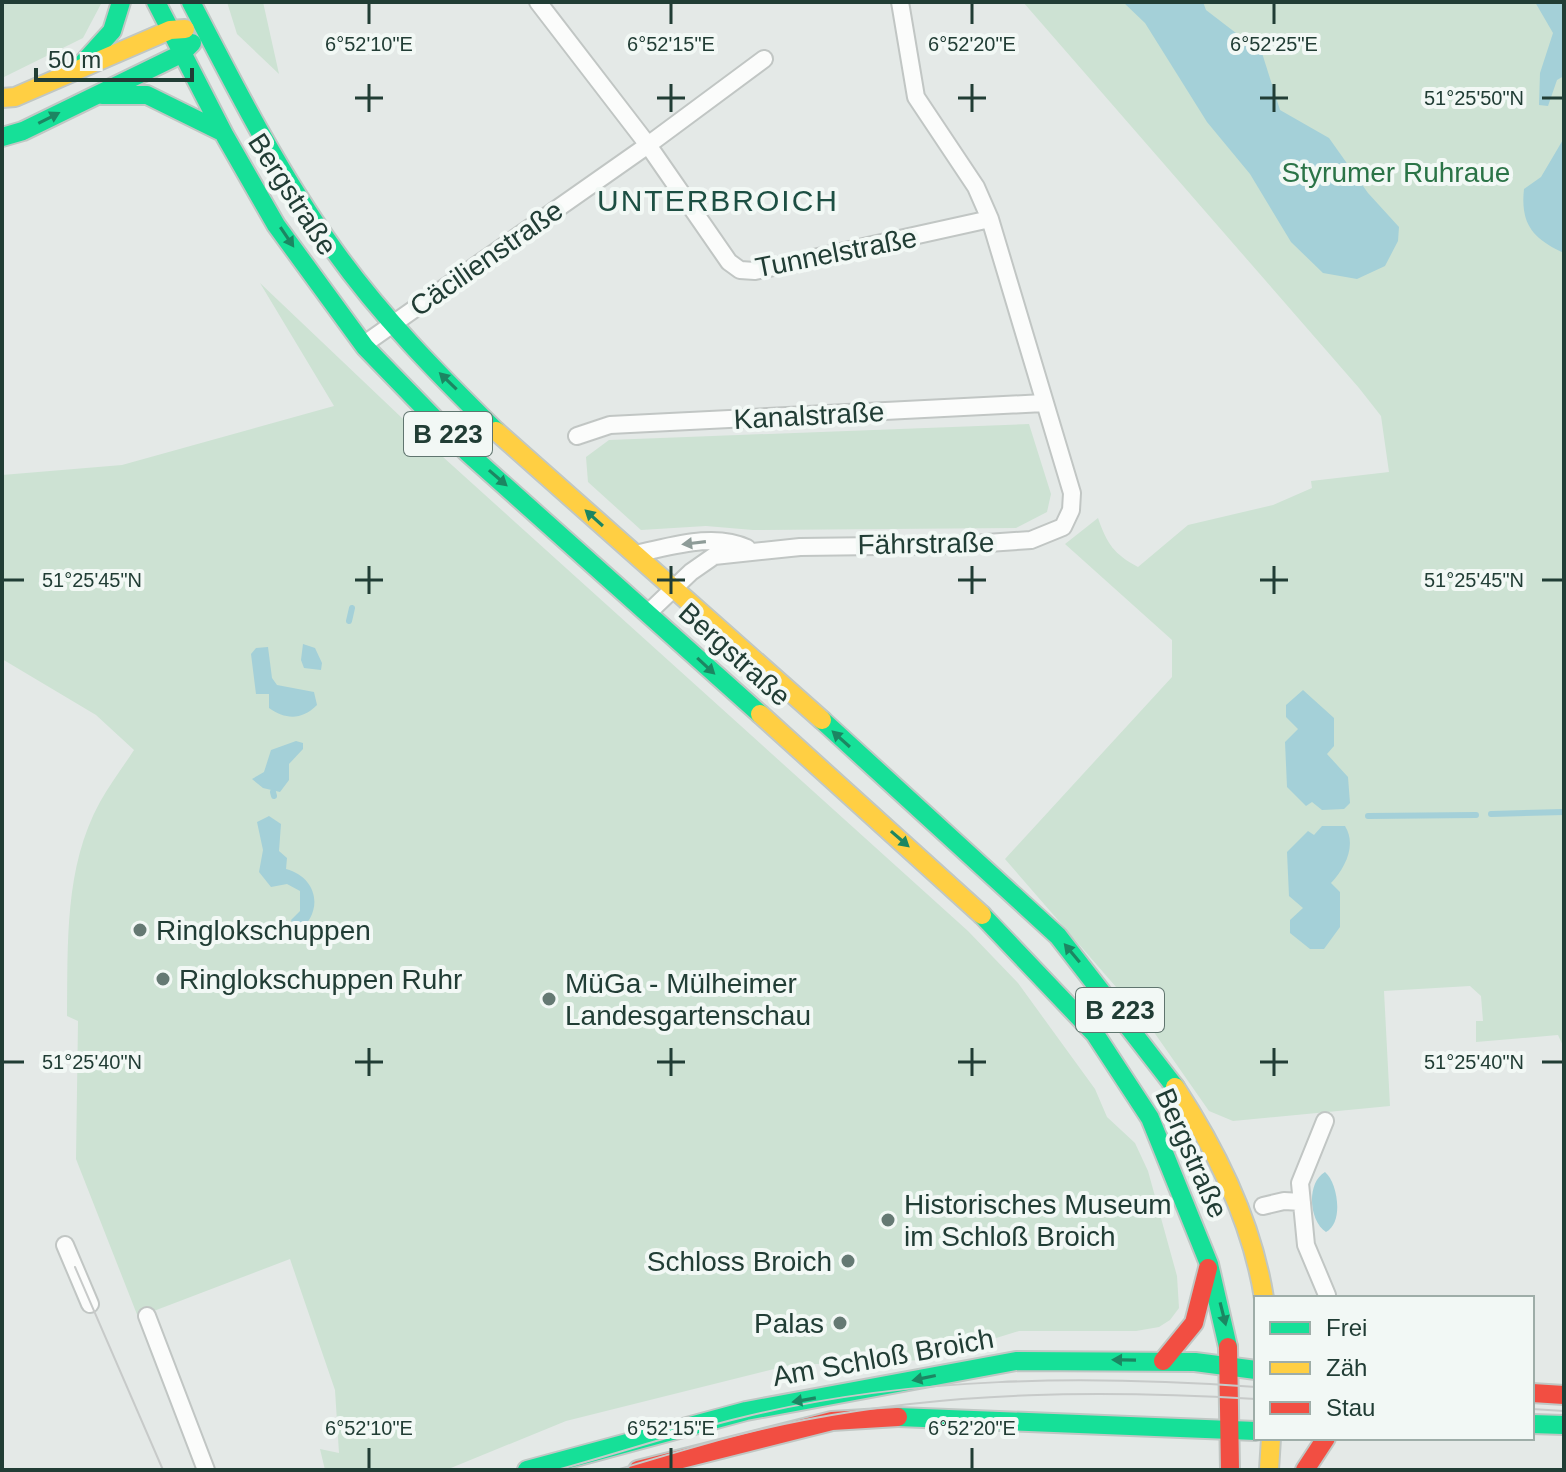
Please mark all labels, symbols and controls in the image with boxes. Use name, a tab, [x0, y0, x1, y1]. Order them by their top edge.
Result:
scale bar	[36, 32, 192, 82]
text: 6°52'10"E	[325, 33, 413, 55]
text: 6°52'15"E	[627, 33, 715, 55]
text: 6°52'20"E	[928, 33, 1016, 55]
text: 6°52'25"E	[1230, 33, 1318, 55]
text: 50 m	[48, 46, 101, 73]
text: 51°25'50"N	[1424, 87, 1524, 109]
one-way arrow	[38, 111, 61, 125]
street label: Bergstraße	[242, 128, 343, 261]
park label: Styrumer Ruhraue	[1282, 157, 1510, 188]
district label: UNTERBROICH	[597, 184, 839, 217]
street label: Cäcilienstraße	[404, 194, 568, 322]
street label: Tunnelstraße	[753, 222, 920, 283]
one-way arrow	[280, 227, 295, 248]
one-way arrow	[439, 372, 458, 391]
street label: Kanalstraße	[733, 396, 885, 435]
road number: B 223	[404, 412, 492, 456]
one-way arrow	[488, 469, 507, 487]
one-way arrow	[585, 509, 604, 527]
street label: Fährstraße	[857, 527, 995, 560]
one-way arrow	[681, 537, 706, 550]
text: 51°25'45"N	[42, 569, 142, 591]
text: 51°25'45"N	[1424, 569, 1524, 591]
street label: Bergstraße	[673, 597, 796, 712]
one-way arrow	[696, 657, 715, 675]
one-way arrow	[831, 731, 850, 749]
one-way arrow	[890, 830, 909, 848]
place label: Ringlokschuppen	[156, 915, 371, 946]
marker: Ringlokschuppen	[131, 921, 149, 939]
one-way arrow	[1064, 944, 1081, 964]
place label: Ringlokschuppen Ruhr	[179, 964, 462, 995]
place label: MüGa - Mülheimer Landesgartenschau	[565, 968, 811, 1031]
marker: Ringlokschuppen Ruhr	[154, 970, 172, 988]
road number: B 223	[1076, 988, 1164, 1032]
marker: MüGa - Mülheimer Landesgartenschau	[540, 990, 558, 1008]
text: 51°25'40"N	[42, 1051, 142, 1073]
text: 51°25'40"N	[1424, 1051, 1524, 1073]
street label: Bergstraße	[1149, 1084, 1234, 1223]
place label: Historisches Museum im Schloß Broich	[904, 1189, 1172, 1252]
marker: Historisches Museum im Schloß Broich	[879, 1211, 897, 1229]
place label: Schloss Broich	[647, 1246, 832, 1277]
marker: Schloss Broich	[839, 1252, 857, 1270]
legend	[1254, 1296, 1534, 1440]
one-way arrow	[1217, 1302, 1229, 1327]
place label: Palas	[754, 1308, 824, 1339]
marker: Palas	[831, 1314, 849, 1332]
text: Frei	[1326, 1314, 1367, 1341]
street label: Am Schloß Broich	[770, 1323, 996, 1392]
one-way arrow	[1111, 1354, 1136, 1366]
text: Zäh	[1326, 1354, 1367, 1381]
one-way arrow	[912, 1372, 937, 1384]
text: Stau	[1326, 1394, 1375, 1421]
one-way arrow	[791, 1395, 816, 1407]
text: 6°52'10"E	[325, 1417, 413, 1439]
text: 6°52'15"E	[627, 1417, 715, 1439]
text: 6°52'20"E	[928, 1417, 1016, 1439]

